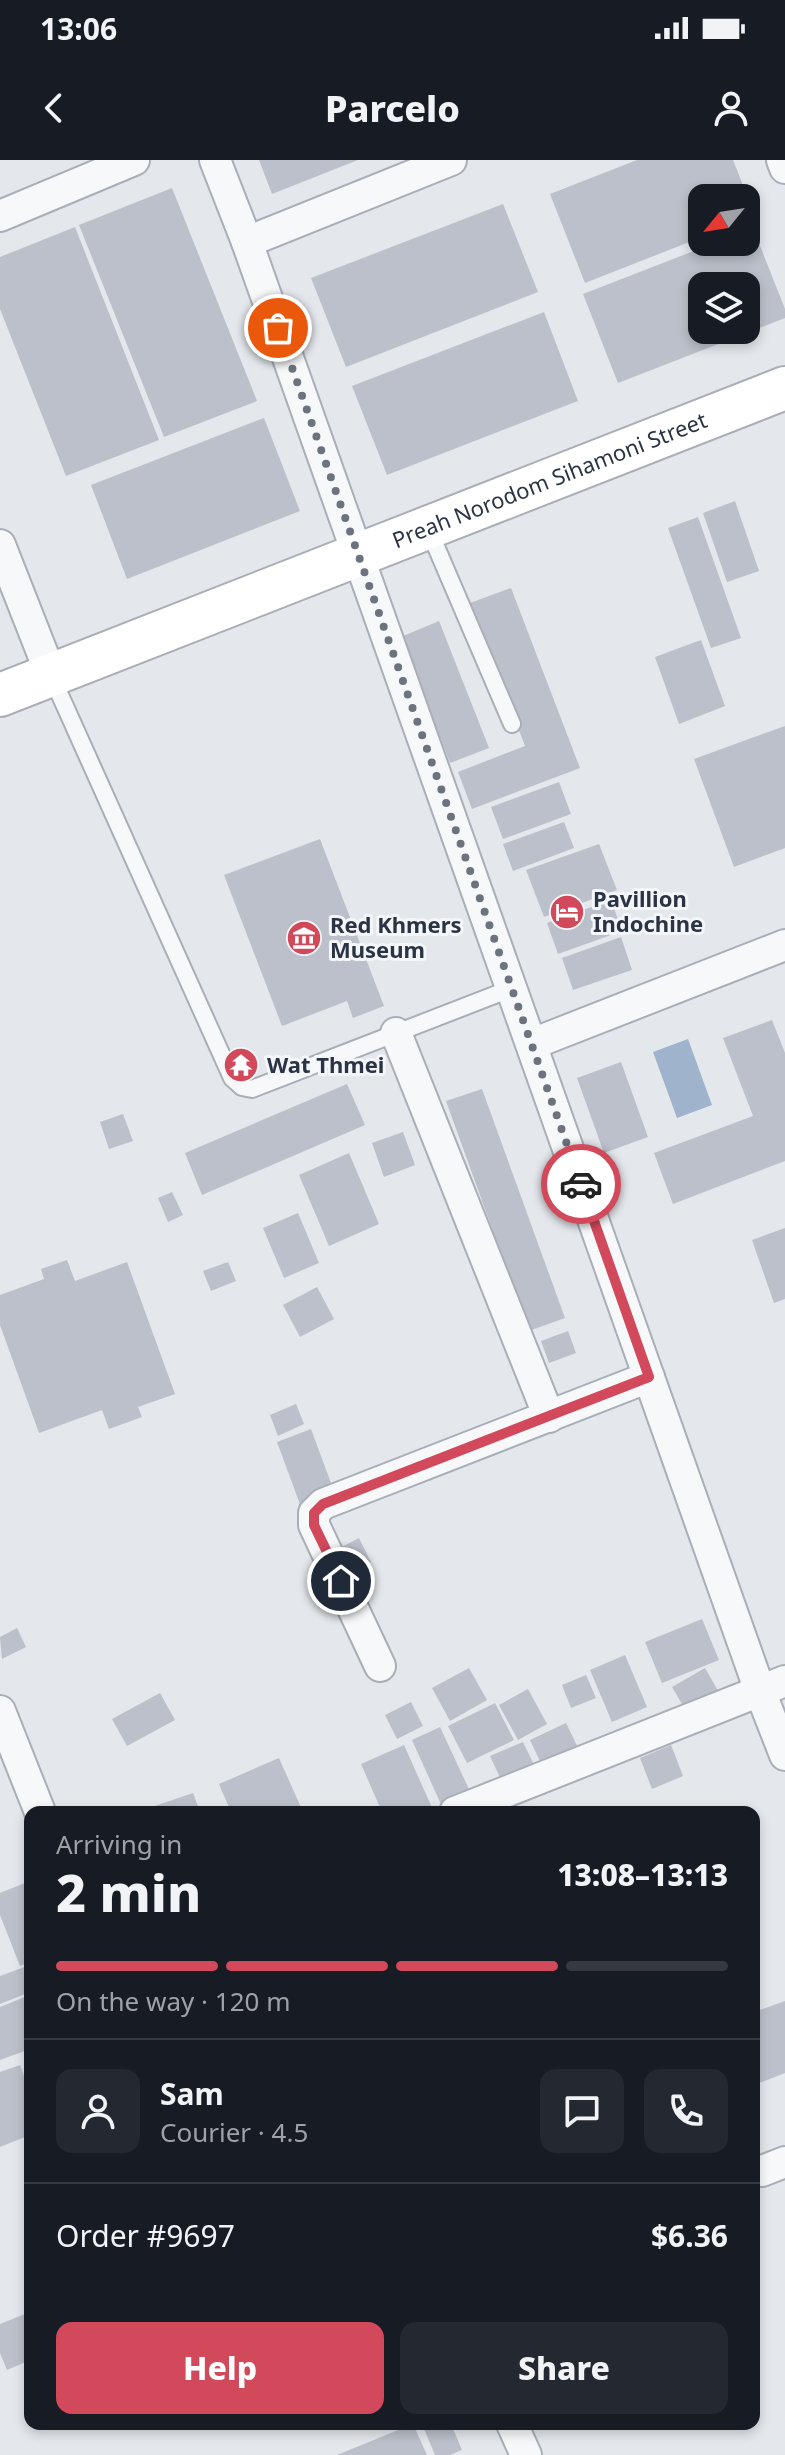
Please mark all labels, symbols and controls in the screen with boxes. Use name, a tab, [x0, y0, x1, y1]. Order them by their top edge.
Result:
text: 13:06	[40, 8, 117, 49]
text: Parcelo	[325, 84, 460, 133]
icon: back	[32, 86, 76, 130]
icon: person	[709, 86, 753, 130]
north arrow	[688, 184, 760, 256]
map controls	[688, 184, 760, 344]
button: layers	[688, 272, 760, 344]
pin	[244, 294, 312, 362]
icon: bag	[256, 306, 300, 350]
street label: Preah Norodom Sihamoni Street	[387, 404, 711, 554]
place label: Pavillion Indochine	[593, 883, 703, 938]
hotel icon: Pavillion Indochine	[548, 893, 586, 931]
place label: Red Khmers Museum	[330, 909, 462, 964]
museum icon: Red Khmers Museum	[285, 919, 323, 957]
temple icon: Wat Thmei	[222, 1046, 260, 1084]
place label: Wat Thmei	[267, 1049, 384, 1079]
courier	[541, 1144, 621, 1224]
icon: car	[559, 1162, 603, 1206]
pin	[307, 1547, 375, 1615]
icon: home	[319, 1559, 363, 1603]
text: Arriving in	[56, 1826, 182, 1862]
text: 13:08–13:13	[557, 1854, 728, 1895]
text: 2 min	[56, 1856, 201, 1927]
text: On the way · 120 m	[56, 1983, 290, 2019]
button: person	[56, 2069, 140, 2153]
button: chat	[540, 2069, 624, 2153]
button: phone	[644, 2069, 728, 2153]
text: Sam	[160, 2073, 224, 2114]
text: Courier · 4.5	[160, 2114, 308, 2150]
text: Order #9697	[56, 2215, 235, 2256]
text: $6.36	[651, 2215, 728, 2256]
button: Help	[56, 2322, 384, 2414]
button: Share	[400, 2322, 728, 2414]

